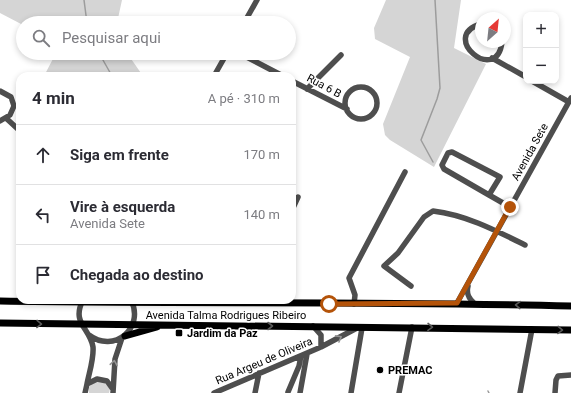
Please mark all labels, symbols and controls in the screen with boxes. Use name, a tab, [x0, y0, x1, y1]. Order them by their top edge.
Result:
north arrow	[475, 12, 511, 48]
map controls	[523, 12, 559, 84]
button: +	[523, 12, 559, 48]
search box	[16, 16, 296, 60]
icon: search	[30, 27, 52, 49]
text: Pesquisar aqui	[62, 29, 161, 47]
button: −	[523, 48, 559, 84]
street label: Rua 6 B	[304, 71, 344, 101]
text: 4 min	[32, 88, 75, 108]
text: A pé · 310 m	[208, 91, 280, 106]
street label: Avenida Sete	[509, 121, 551, 183]
icon: ahead	[32, 144, 54, 166]
text: Siga em frente	[70, 146, 169, 164]
text: 170 m	[243, 147, 280, 162]
text: Vire à esquerda	[70, 198, 175, 216]
route end	[501, 198, 519, 216]
icon: left	[32, 204, 54, 226]
text: 140 m	[243, 207, 280, 222]
text: Avenida Sete	[70, 216, 145, 231]
icon: arrive	[32, 264, 54, 286]
text: Chegada ao destino	[70, 266, 204, 284]
route start	[320, 295, 338, 313]
one-way arrow	[515, 301, 521, 309]
street label: Avenida Talma Rodrigues Ribeiro	[146, 309, 306, 322]
one-way arrow	[36, 319, 42, 328]
one-way arrow	[267, 322, 273, 330]
one-way arrow	[427, 323, 433, 331]
one-way arrow	[557, 325, 563, 334]
place label: Jardim da Paz	[187, 327, 258, 340]
marker: Jardim da Paz	[174, 328, 184, 338]
street label: Rua Argeu de Oliveira	[214, 335, 314, 387]
one-way arrow	[335, 335, 342, 342]
one-way arrow	[110, 360, 118, 367]
place label: PREMAC	[388, 364, 433, 377]
marker: PREMAC	[375, 365, 385, 375]

